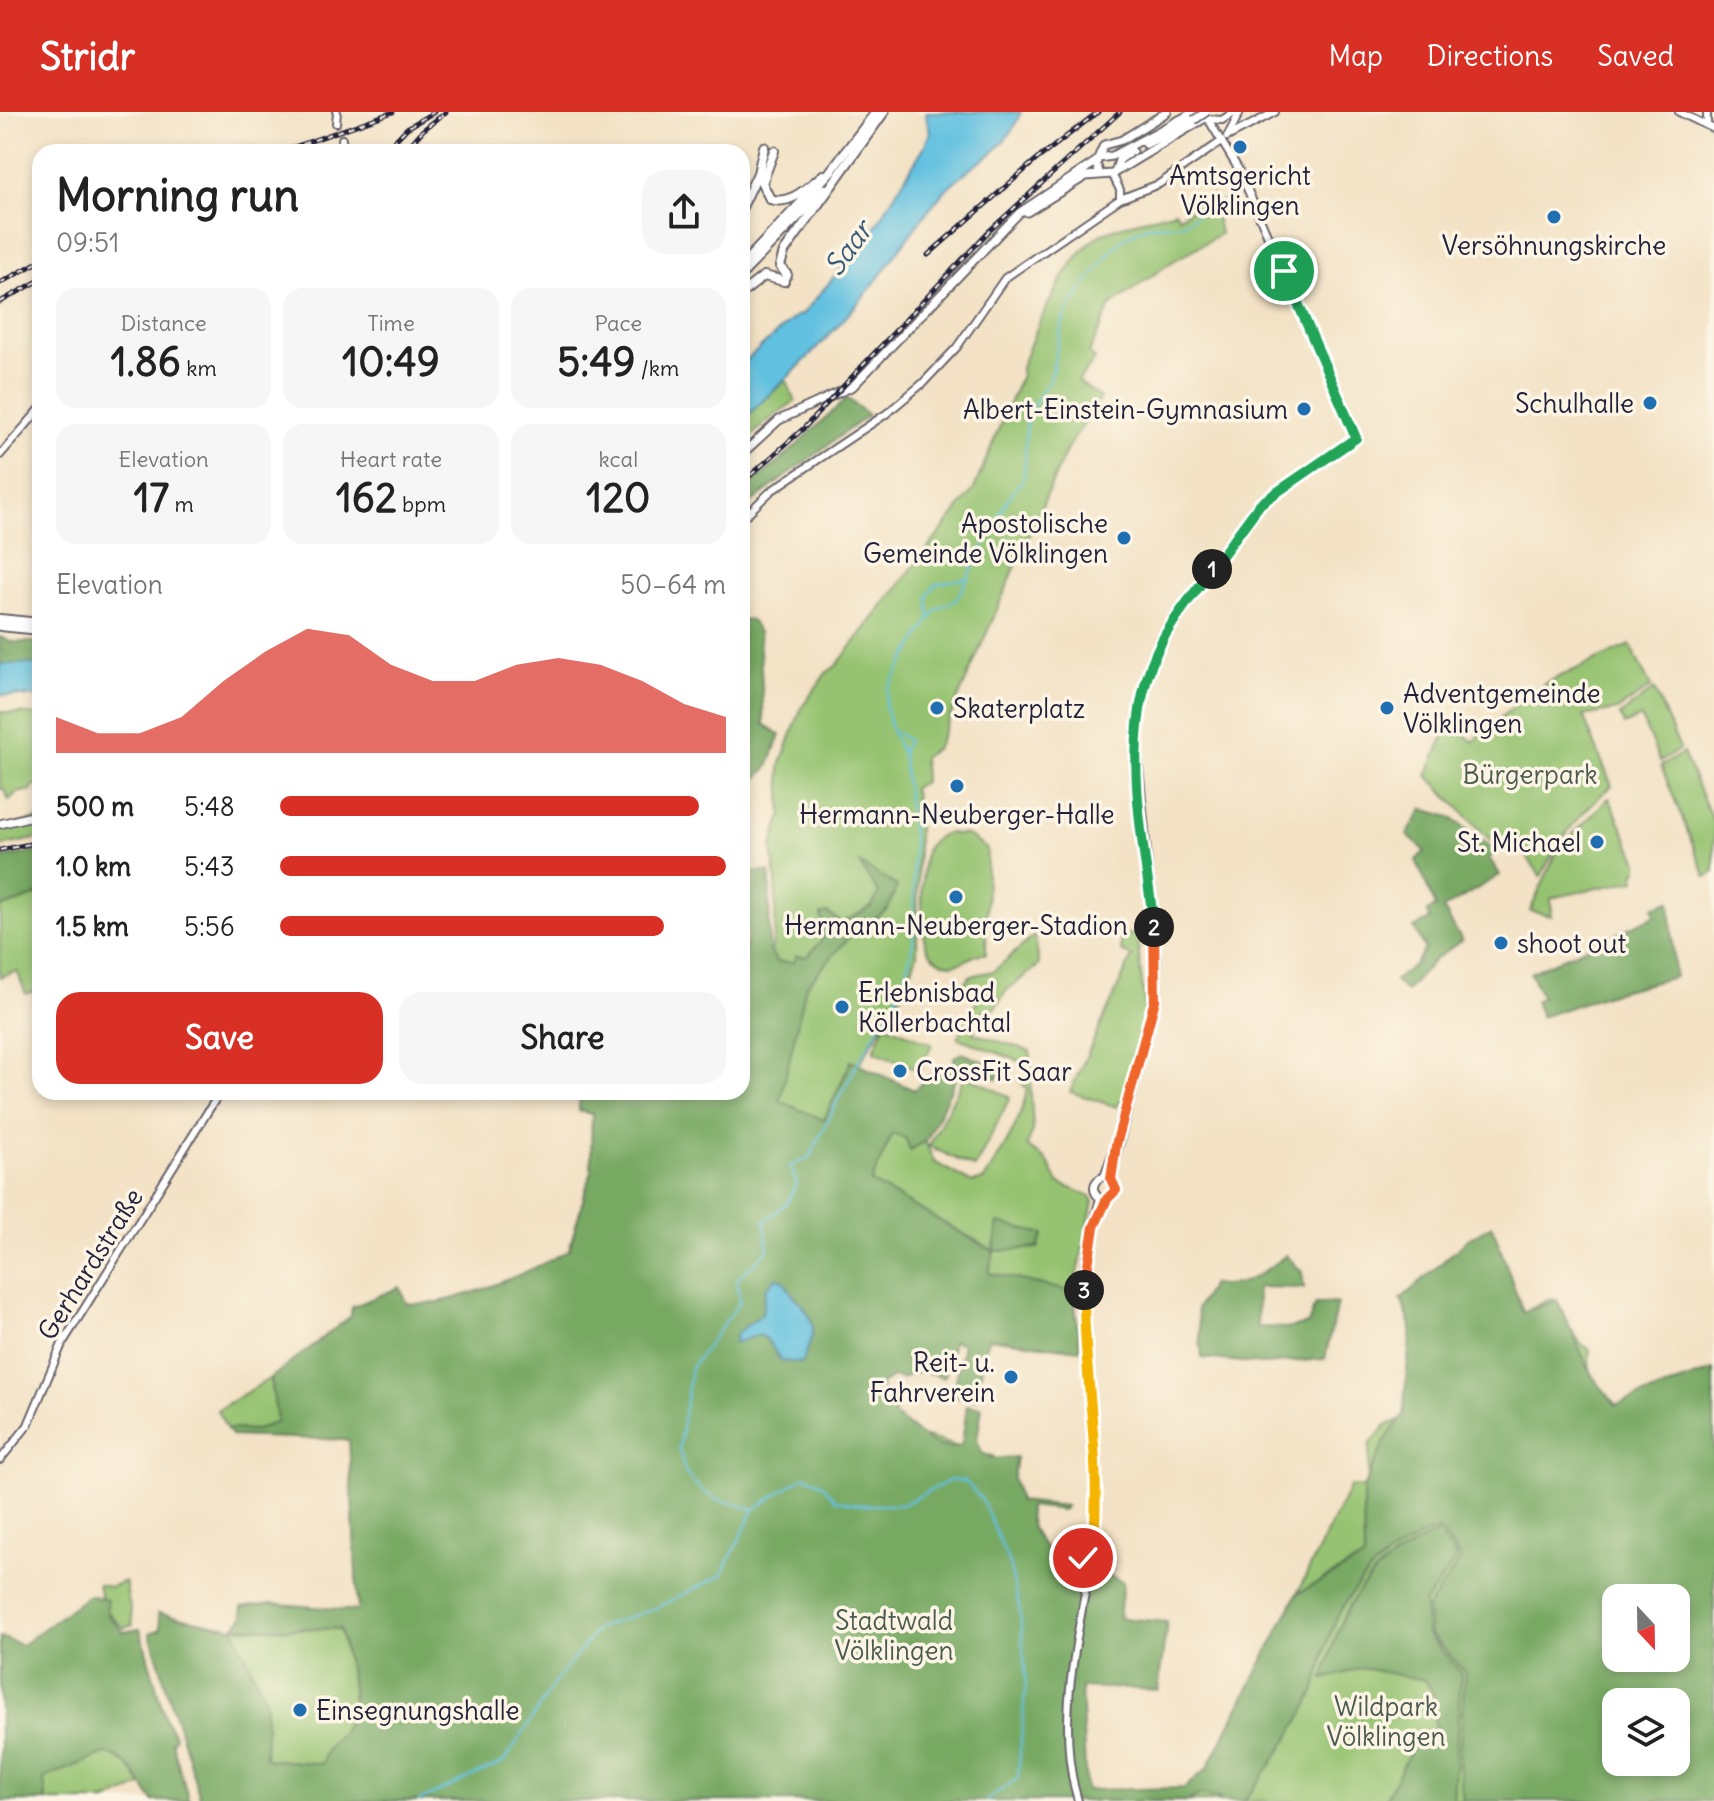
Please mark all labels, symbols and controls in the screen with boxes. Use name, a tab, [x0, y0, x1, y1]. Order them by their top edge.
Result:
text: Stridr	[40, 33, 135, 80]
text: Map	[1328, 38, 1383, 74]
text: Directions	[1427, 38, 1553, 74]
text: Saved	[1597, 38, 1674, 74]
marker: Amtsgericht Völklingen	[1231, 138, 1249, 156]
place label: Amtsgericht Völklingen	[1169, 159, 1311, 222]
text: Morning run	[56, 168, 299, 223]
button: share	[642, 170, 726, 254]
marker: Versöhnungskirche	[1545, 208, 1563, 226]
water label: Saar	[816, 211, 882, 282]
text: 09:51	[56, 226, 119, 259]
place label: Versöhnungskirche	[1442, 229, 1666, 262]
pin	[1250, 237, 1318, 305]
icon: arrive	[1262, 249, 1306, 293]
text: Distance	[121, 309, 207, 337]
text: Time	[367, 309, 415, 337]
text: Pace	[594, 309, 642, 337]
text: 1.86	[111, 337, 181, 387]
text: 10:49	[342, 337, 440, 387]
text: 5:49	[557, 337, 636, 387]
text: km	[181, 354, 217, 382]
text: /km	[636, 354, 679, 382]
place label: Schulhalle	[1515, 387, 1634, 420]
place label: Albert-Einstein-Gymnasium	[963, 393, 1288, 426]
marker: Schulhalle	[1641, 394, 1659, 412]
marker: Albert-Einstein-Gymnasium	[1295, 400, 1313, 418]
text: Elevation	[119, 445, 209, 473]
text: Heart rate	[340, 445, 442, 473]
text: kcal	[599, 445, 638, 473]
text: 17	[134, 473, 169, 523]
text: 162	[336, 473, 397, 523]
text: 120	[586, 473, 650, 523]
text: m	[169, 490, 194, 518]
text: bpm	[397, 490, 446, 518]
place label: Apostolische Gemeinde Völklingen	[863, 507, 1108, 570]
marker: Apostolische Gemeinde Völklingen	[1115, 529, 1133, 547]
pin: 1	[1192, 549, 1232, 589]
text: 1	[1208, 555, 1216, 583]
text: Elevation	[56, 568, 163, 601]
text: 50–64 m	[620, 568, 726, 601]
place label: Adventgemeinde Völklingen	[1403, 677, 1601, 740]
place label: Skaterplatz	[953, 692, 1085, 725]
marker: Skaterplatz	[928, 699, 946, 717]
marker: Adventgemeinde Völklingen	[1378, 699, 1396, 717]
park label: Bürgerpark	[1462, 758, 1598, 791]
marker: Hermann-Neuberger-Halle	[948, 777, 966, 795]
text: 500 m	[56, 790, 134, 823]
text: 5:48	[184, 790, 235, 823]
place label: Hermann-Neuberger-Halle	[799, 798, 1115, 831]
place label: St. Michael	[1457, 826, 1581, 859]
marker: St. Michael	[1588, 833, 1606, 851]
text: 1.0 km	[56, 850, 131, 883]
text: 5:43	[184, 850, 235, 883]
marker: Hermann-Neuberger-Stadion	[947, 888, 965, 906]
pin: 2	[1134, 907, 1174, 947]
place label: Hermann-Neuberger-Stadion	[784, 909, 1128, 942]
text: 1.5 km	[56, 910, 129, 943]
text: 5:56	[184, 910, 235, 943]
text: 2	[1148, 913, 1160, 941]
place label: shoot out	[1517, 927, 1627, 960]
marker: shoot out	[1492, 934, 1510, 952]
place label: Erlebnisbad Köllerbachtal	[858, 976, 1011, 1039]
button: Save	[56, 992, 383, 1084]
button: Share	[399, 992, 726, 1084]
marker: Erlebnisbad Köllerbachtal	[833, 998, 851, 1016]
place label: CrossFit Saar	[916, 1055, 1072, 1088]
marker: CrossFit Saar	[891, 1062, 909, 1080]
street label: Gerhardstraße	[30, 1182, 150, 1346]
pin: 3	[1064, 1270, 1104, 1310]
text: 3	[1078, 1276, 1090, 1304]
place label: Reit- u. Fahrverein	[870, 1346, 995, 1409]
marker: Reit- u. Fahrverein	[1002, 1368, 1020, 1386]
pin	[1049, 1524, 1117, 1592]
icon: check	[1061, 1536, 1105, 1580]
north arrow	[1602, 1584, 1690, 1672]
map controls	[1602, 1584, 1690, 1776]
park label: Stadtwald Völklingen	[834, 1604, 954, 1667]
button: layers	[1602, 1688, 1690, 1776]
park label: Wildpark Völklingen	[1326, 1690, 1446, 1753]
place label: Einsegnungshalle	[316, 1694, 520, 1727]
marker: Einsegnungshalle	[291, 1701, 309, 1719]

